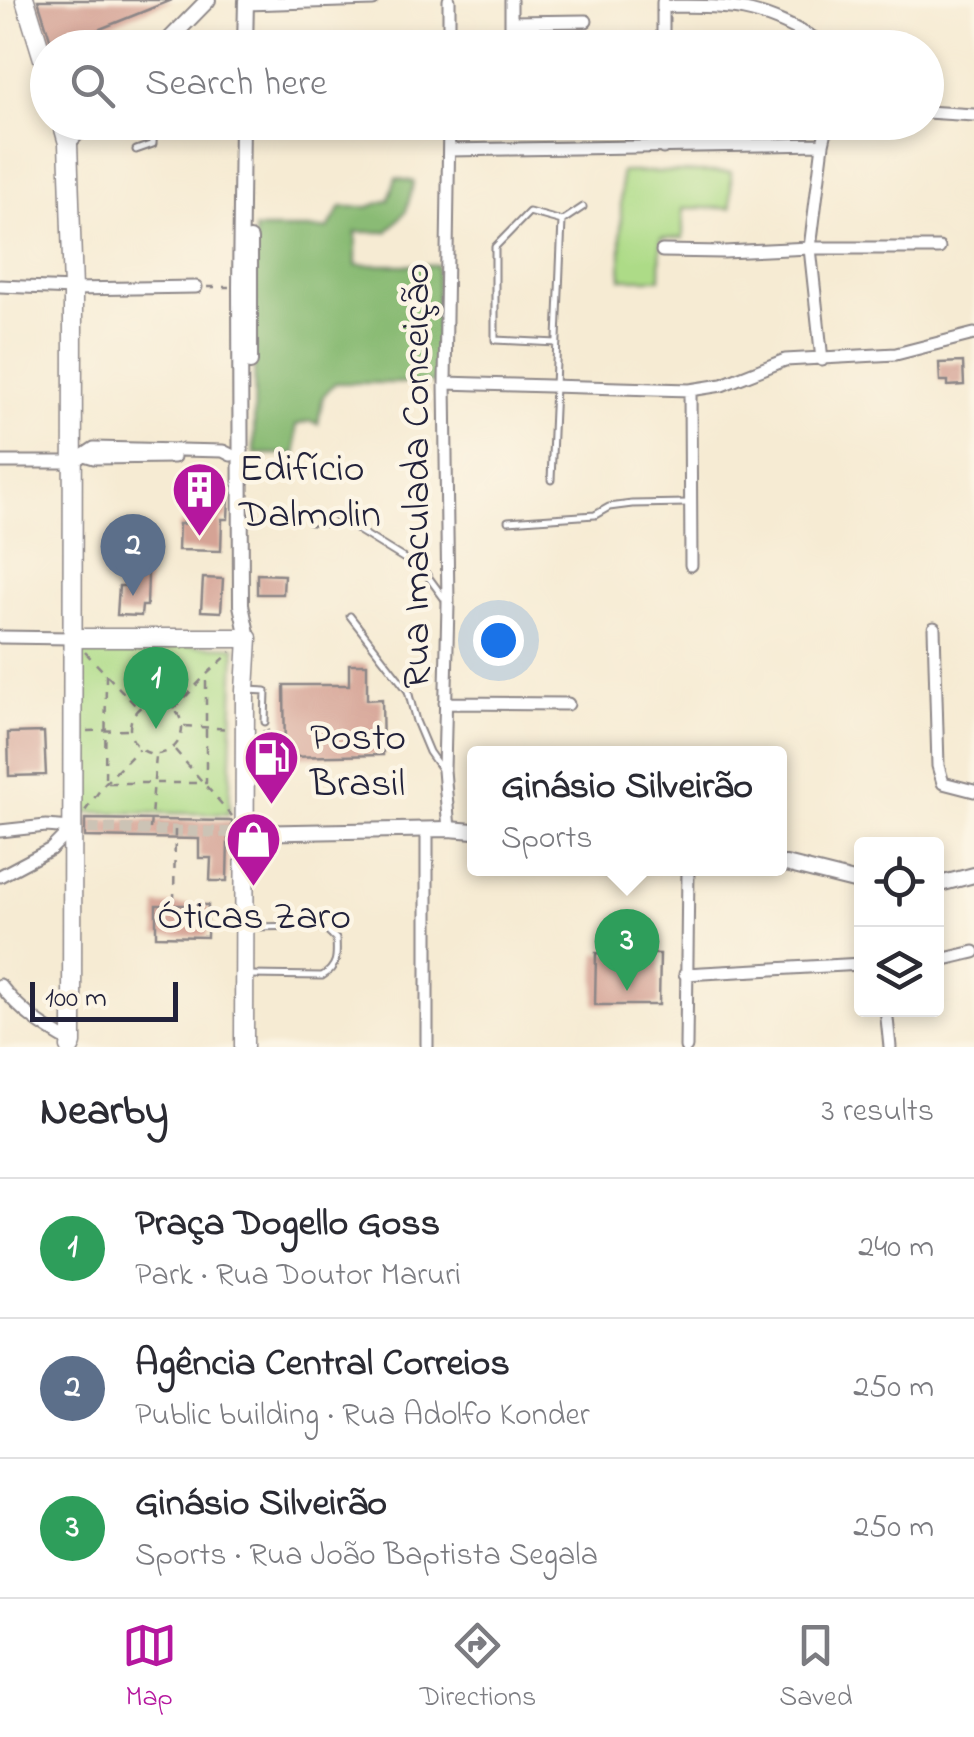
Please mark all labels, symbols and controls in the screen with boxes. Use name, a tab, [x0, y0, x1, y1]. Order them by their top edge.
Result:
search box	[30, 30, 944, 140]
text: Search here	[145, 57, 327, 113]
icon: search	[65, 58, 120, 113]
street label: Rua Imaculada Conceição	[389, 263, 448, 689]
place label: Edifício Dalmolin	[238, 441, 381, 546]
building icon: Edifício Dalmolin	[170, 459, 230, 538]
pin: 2	[100, 514, 166, 596]
your location	[473, 615, 524, 666]
pin: 1	[124, 646, 188, 729]
place label: Posto Brasil	[309, 710, 406, 815]
fuel station icon: Posto Brasil	[241, 728, 301, 807]
popup	[467, 746, 787, 876]
text: Ginásio Silveirão	[501, 760, 753, 816]
shop icon: Óticas Zaro	[224, 810, 284, 889]
text: Sports	[501, 816, 592, 863]
map controls	[854, 837, 944, 1017]
button: locate	[854, 837, 944, 927]
place label: Óticas Zaro	[157, 889, 351, 948]
pin: 3	[594, 908, 660, 991]
button: layers	[854, 927, 944, 1017]
scale bar	[30, 977, 178, 1021]
text: 100 m	[45, 979, 107, 1020]
text: Nearby	[40, 1082, 168, 1143]
text: 3 results	[822, 1089, 934, 1136]
text: Praça Dogello Goss	[135, 1197, 440, 1253]
text: 1	[67, 1225, 78, 1272]
text: 240 m	[858, 1225, 934, 1272]
text: Park · Rua Doutor Maruri	[135, 1253, 461, 1300]
text: Agência Central Correios	[135, 1337, 510, 1393]
text: 2	[65, 1365, 80, 1412]
text: 250 m	[853, 1365, 934, 1412]
text: Public building · Rua Adolfo Konder	[135, 1393, 590, 1440]
text: Ginásio Silveirão	[135, 1477, 387, 1533]
text: 3	[66, 1505, 79, 1552]
text: 250 m	[853, 1505, 934, 1552]
text: Sports · Rua João Baptista Segala	[135, 1533, 598, 1580]
tab: Map	[122, 1618, 177, 1719]
tab: Directions	[420, 1618, 536, 1719]
tab: Saved	[779, 1618, 852, 1719]

